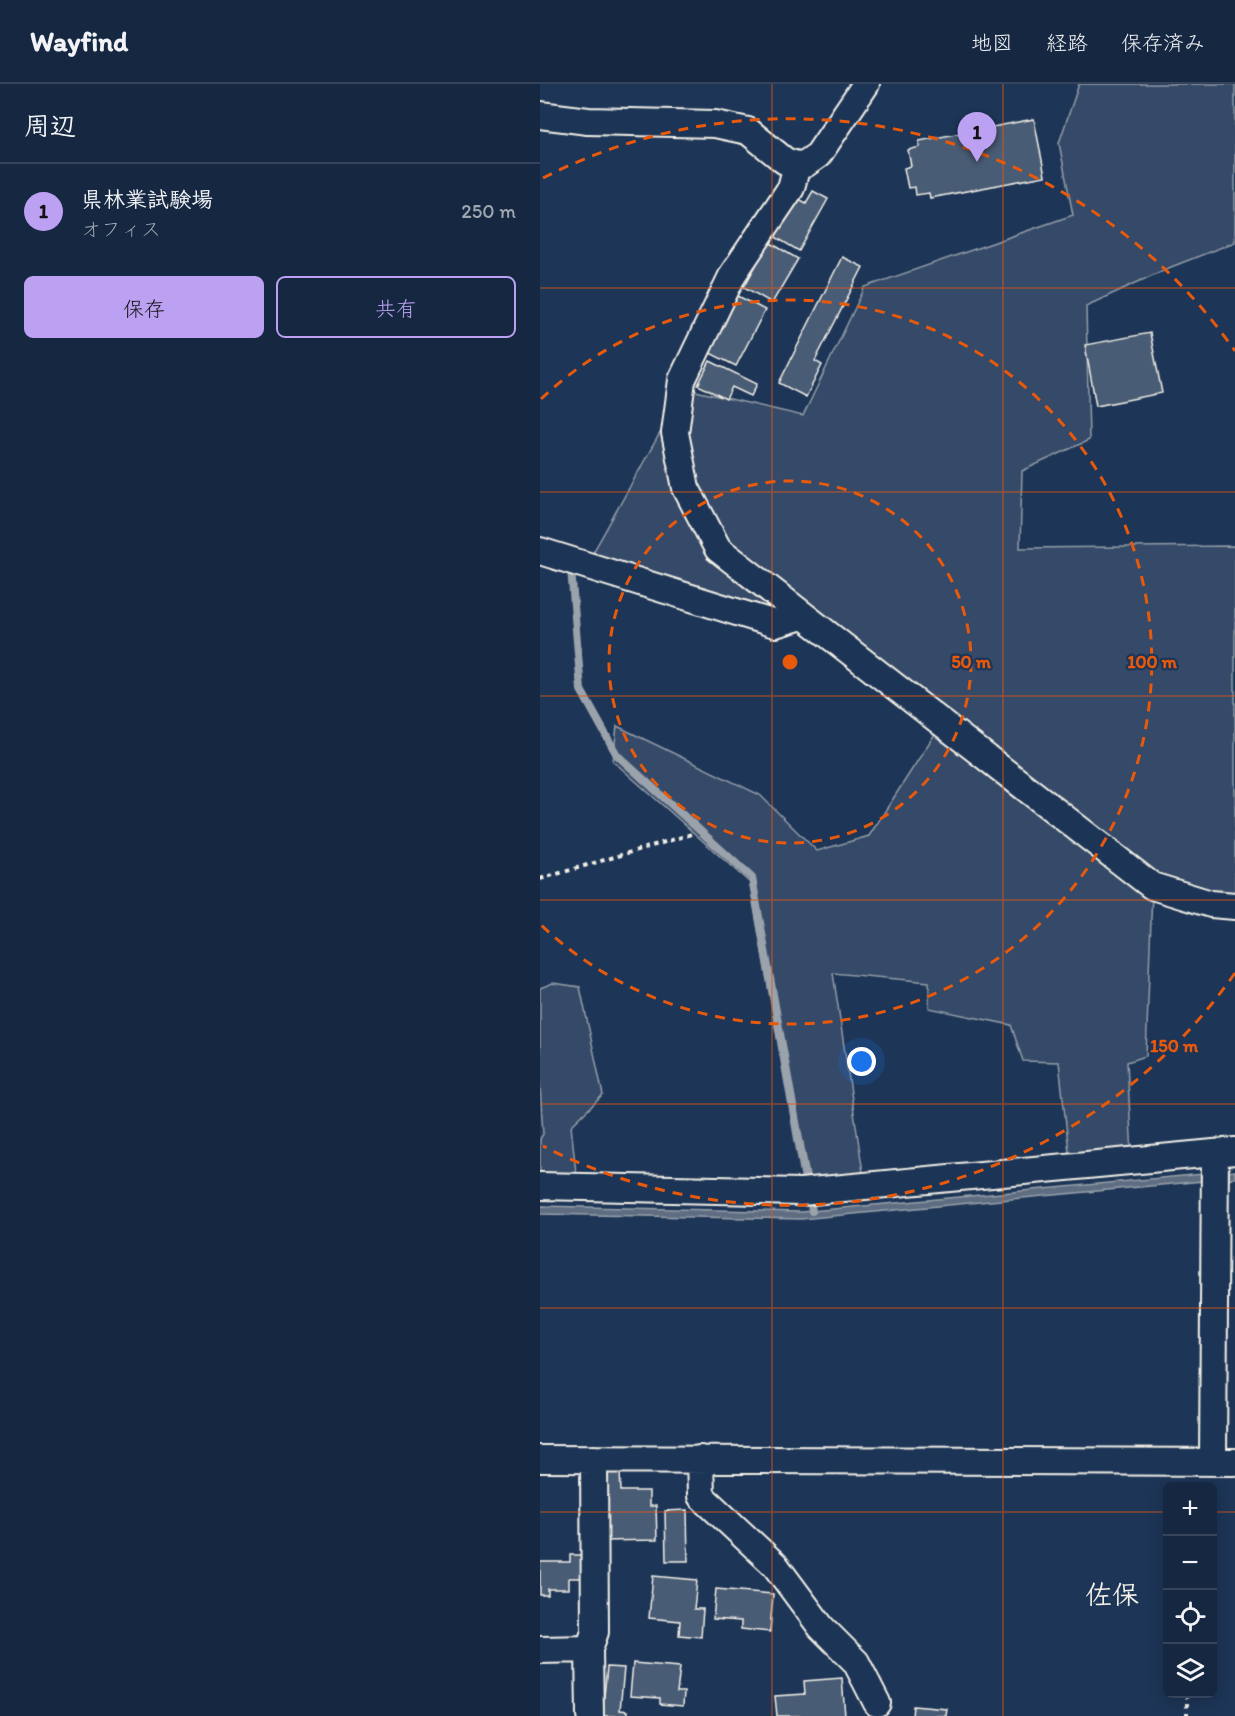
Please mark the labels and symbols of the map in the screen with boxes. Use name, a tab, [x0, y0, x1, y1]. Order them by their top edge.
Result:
pin: 1	[958, 112, 996, 162]
text: 50 m	[951, 651, 992, 673]
text: 100 m	[1127, 651, 1178, 673]
centre of rings	[780, 652, 800, 672]
text: 150 m	[1150, 1035, 1199, 1057]
your location	[847, 1047, 876, 1076]
district label: 佐保	[1085, 1578, 1139, 1611]

